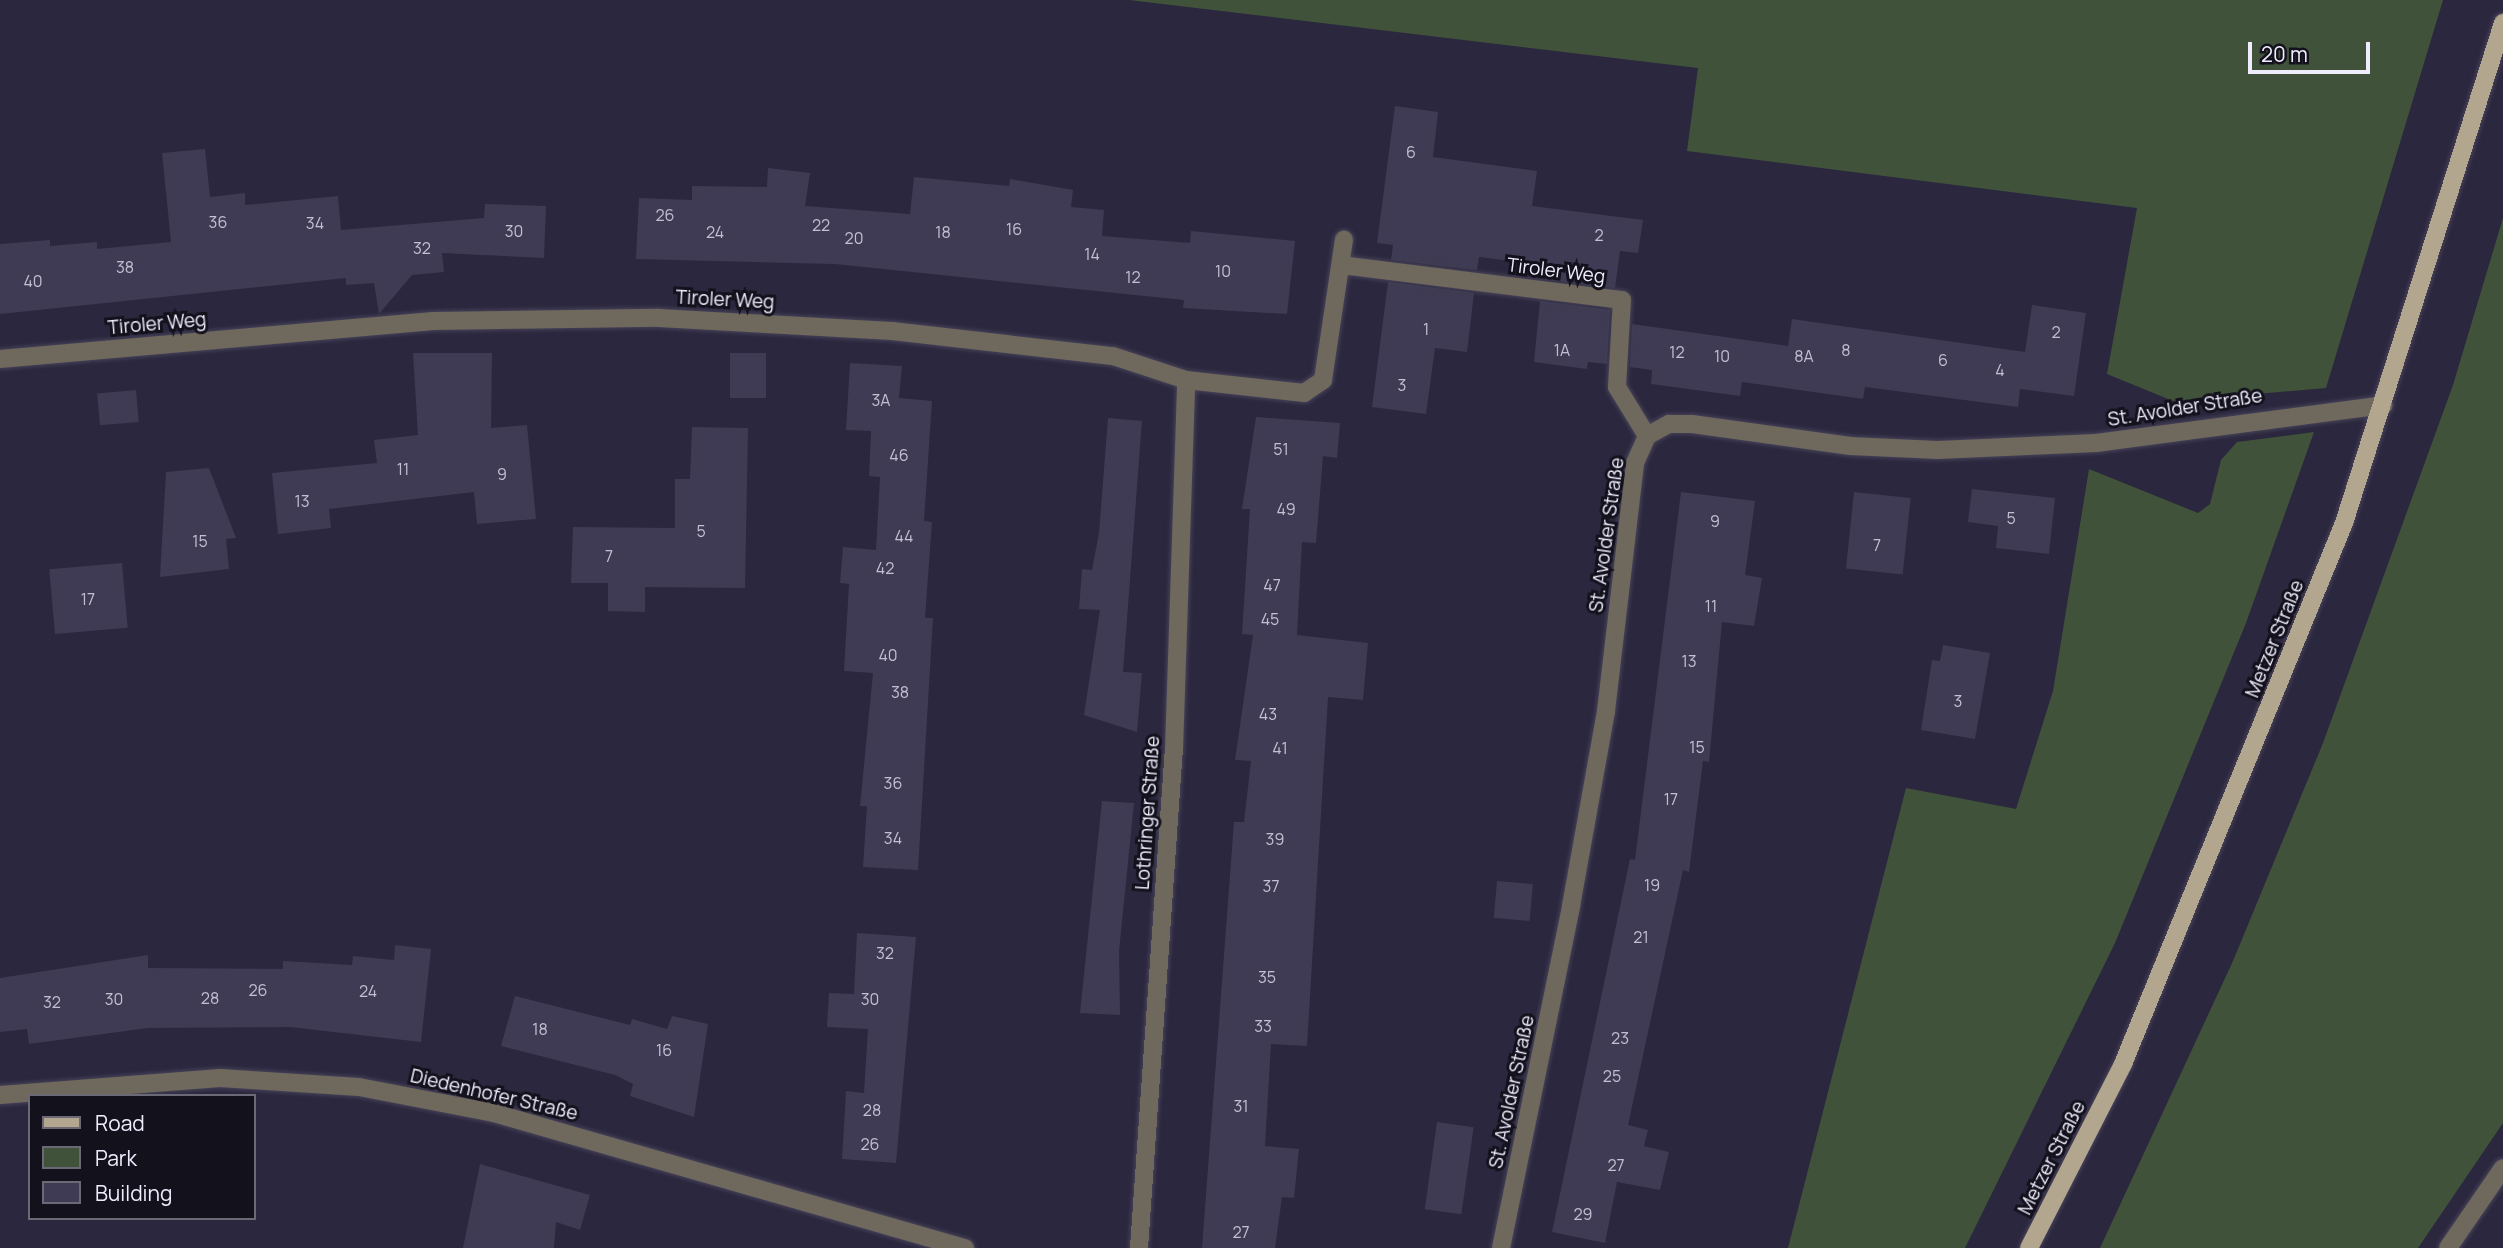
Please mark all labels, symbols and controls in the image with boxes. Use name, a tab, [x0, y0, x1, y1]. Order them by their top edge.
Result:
scale bar	[2251, 28, 2374, 72]
text: 20 m	[2261, 40, 2308, 68]
house number: 6	[1406, 142, 1416, 162]
house number: 26	[655, 205, 675, 225]
house number: 36	[209, 212, 227, 232]
house number: 34	[306, 213, 324, 233]
house number: 22	[812, 215, 830, 235]
house number: 16	[1006, 219, 1022, 239]
house number: 30	[505, 221, 523, 241]
house number: 24	[706, 222, 724, 242]
house number: 18	[935, 222, 951, 242]
house number: 2	[1594, 225, 1604, 245]
house number: 20	[845, 228, 863, 248]
house number: 32	[413, 238, 431, 258]
house number: 14	[1084, 244, 1100, 264]
street label: Tiroler Weg	[1506, 254, 1606, 288]
house number: 38	[116, 257, 134, 277]
house number: 10	[1215, 261, 1231, 281]
house number: 12	[1125, 267, 1141, 287]
house number: 40	[23, 271, 43, 291]
street label: Tiroler Weg	[675, 286, 775, 314]
street label: Tiroler Weg	[107, 308, 207, 340]
house number: 1	[1423, 319, 1429, 339]
house number: 2	[2051, 322, 2061, 342]
house number: 1A	[1554, 340, 1570, 360]
house number: 8	[1841, 340, 1851, 360]
house number: 12	[1669, 342, 1685, 362]
house number: 10	[1714, 346, 1730, 366]
house number: 8A	[1794, 346, 1814, 366]
house number: 6	[1938, 350, 1948, 370]
house number: 4	[1995, 360, 2005, 380]
house number: 3	[1398, 375, 1406, 395]
street label: St. Avolder Straße	[2106, 385, 2264, 431]
house number: 3A	[872, 390, 890, 410]
house number: 51	[1273, 439, 1289, 459]
house number: 46	[889, 445, 909, 465]
street label: St. Avolder Straße	[1585, 456, 1629, 614]
house number: 11	[397, 459, 409, 479]
house number: 9	[497, 464, 507, 484]
house number: 13	[294, 491, 310, 511]
house number: 49	[1276, 499, 1296, 519]
house number: 5	[2006, 508, 2016, 528]
house number: 9	[1710, 511, 1720, 531]
house number: 5	[696, 521, 706, 541]
house number: 44	[894, 526, 914, 546]
house number: 15	[192, 531, 208, 551]
house number: 7	[1873, 535, 1881, 555]
house number: 7	[605, 546, 613, 566]
house number: 42	[876, 558, 894, 578]
house number: 47	[1263, 575, 1281, 595]
street label: Metzer Straße	[2241, 577, 2309, 701]
house number: 17	[81, 589, 95, 609]
house number: 11	[1705, 596, 1717, 616]
house number: 45	[1261, 609, 1279, 629]
house number: 40	[878, 645, 898, 665]
house number: 13	[1681, 651, 1697, 671]
house number: 38	[891, 682, 909, 702]
house number: 3	[1954, 691, 1962, 711]
house number: 43	[1259, 704, 1277, 724]
street label: Lothringer Straße	[1131, 735, 1165, 891]
house number: 15	[1689, 737, 1705, 757]
house number: 41	[1272, 738, 1288, 758]
house number: 36	[884, 773, 902, 793]
house number: 17	[1664, 789, 1678, 809]
house number: 34	[884, 828, 902, 848]
house number: 39	[1266, 829, 1284, 849]
house number: 19	[1644, 875, 1660, 895]
house number: 37	[1263, 876, 1279, 896]
house number: 21	[1633, 927, 1649, 947]
house number: 32	[876, 943, 894, 963]
house number: 35	[1258, 967, 1276, 987]
house number: 26	[248, 980, 268, 1000]
house number: 24	[359, 981, 377, 1001]
house number: 28	[201, 988, 219, 1008]
house number: 30	[105, 989, 123, 1009]
house number: 30	[861, 989, 879, 1009]
house number: 32	[43, 992, 61, 1012]
street label: St. Avolder Straße	[1485, 1013, 1539, 1171]
house number: 33	[1254, 1016, 1272, 1036]
house number: 18	[532, 1019, 548, 1039]
house number: 23	[1611, 1028, 1629, 1048]
house number: 16	[656, 1040, 672, 1060]
street label: Diedenhofer Straße	[408, 1065, 580, 1125]
house number: 25	[1603, 1066, 1621, 1086]
legend	[28, 1094, 256, 1220]
house number: 31	[1233, 1096, 1249, 1116]
street label: Metzer Straße	[2014, 1097, 2090, 1219]
house number: 28	[863, 1100, 881, 1120]
text: Road	[95, 1109, 145, 1137]
house number: 26	[860, 1134, 880, 1154]
text: Park	[95, 1144, 137, 1172]
house number: 27	[1607, 1155, 1625, 1175]
text: Building	[95, 1179, 172, 1207]
house number: 29	[1573, 1204, 1593, 1224]
house number: 27	[1232, 1222, 1250, 1242]

